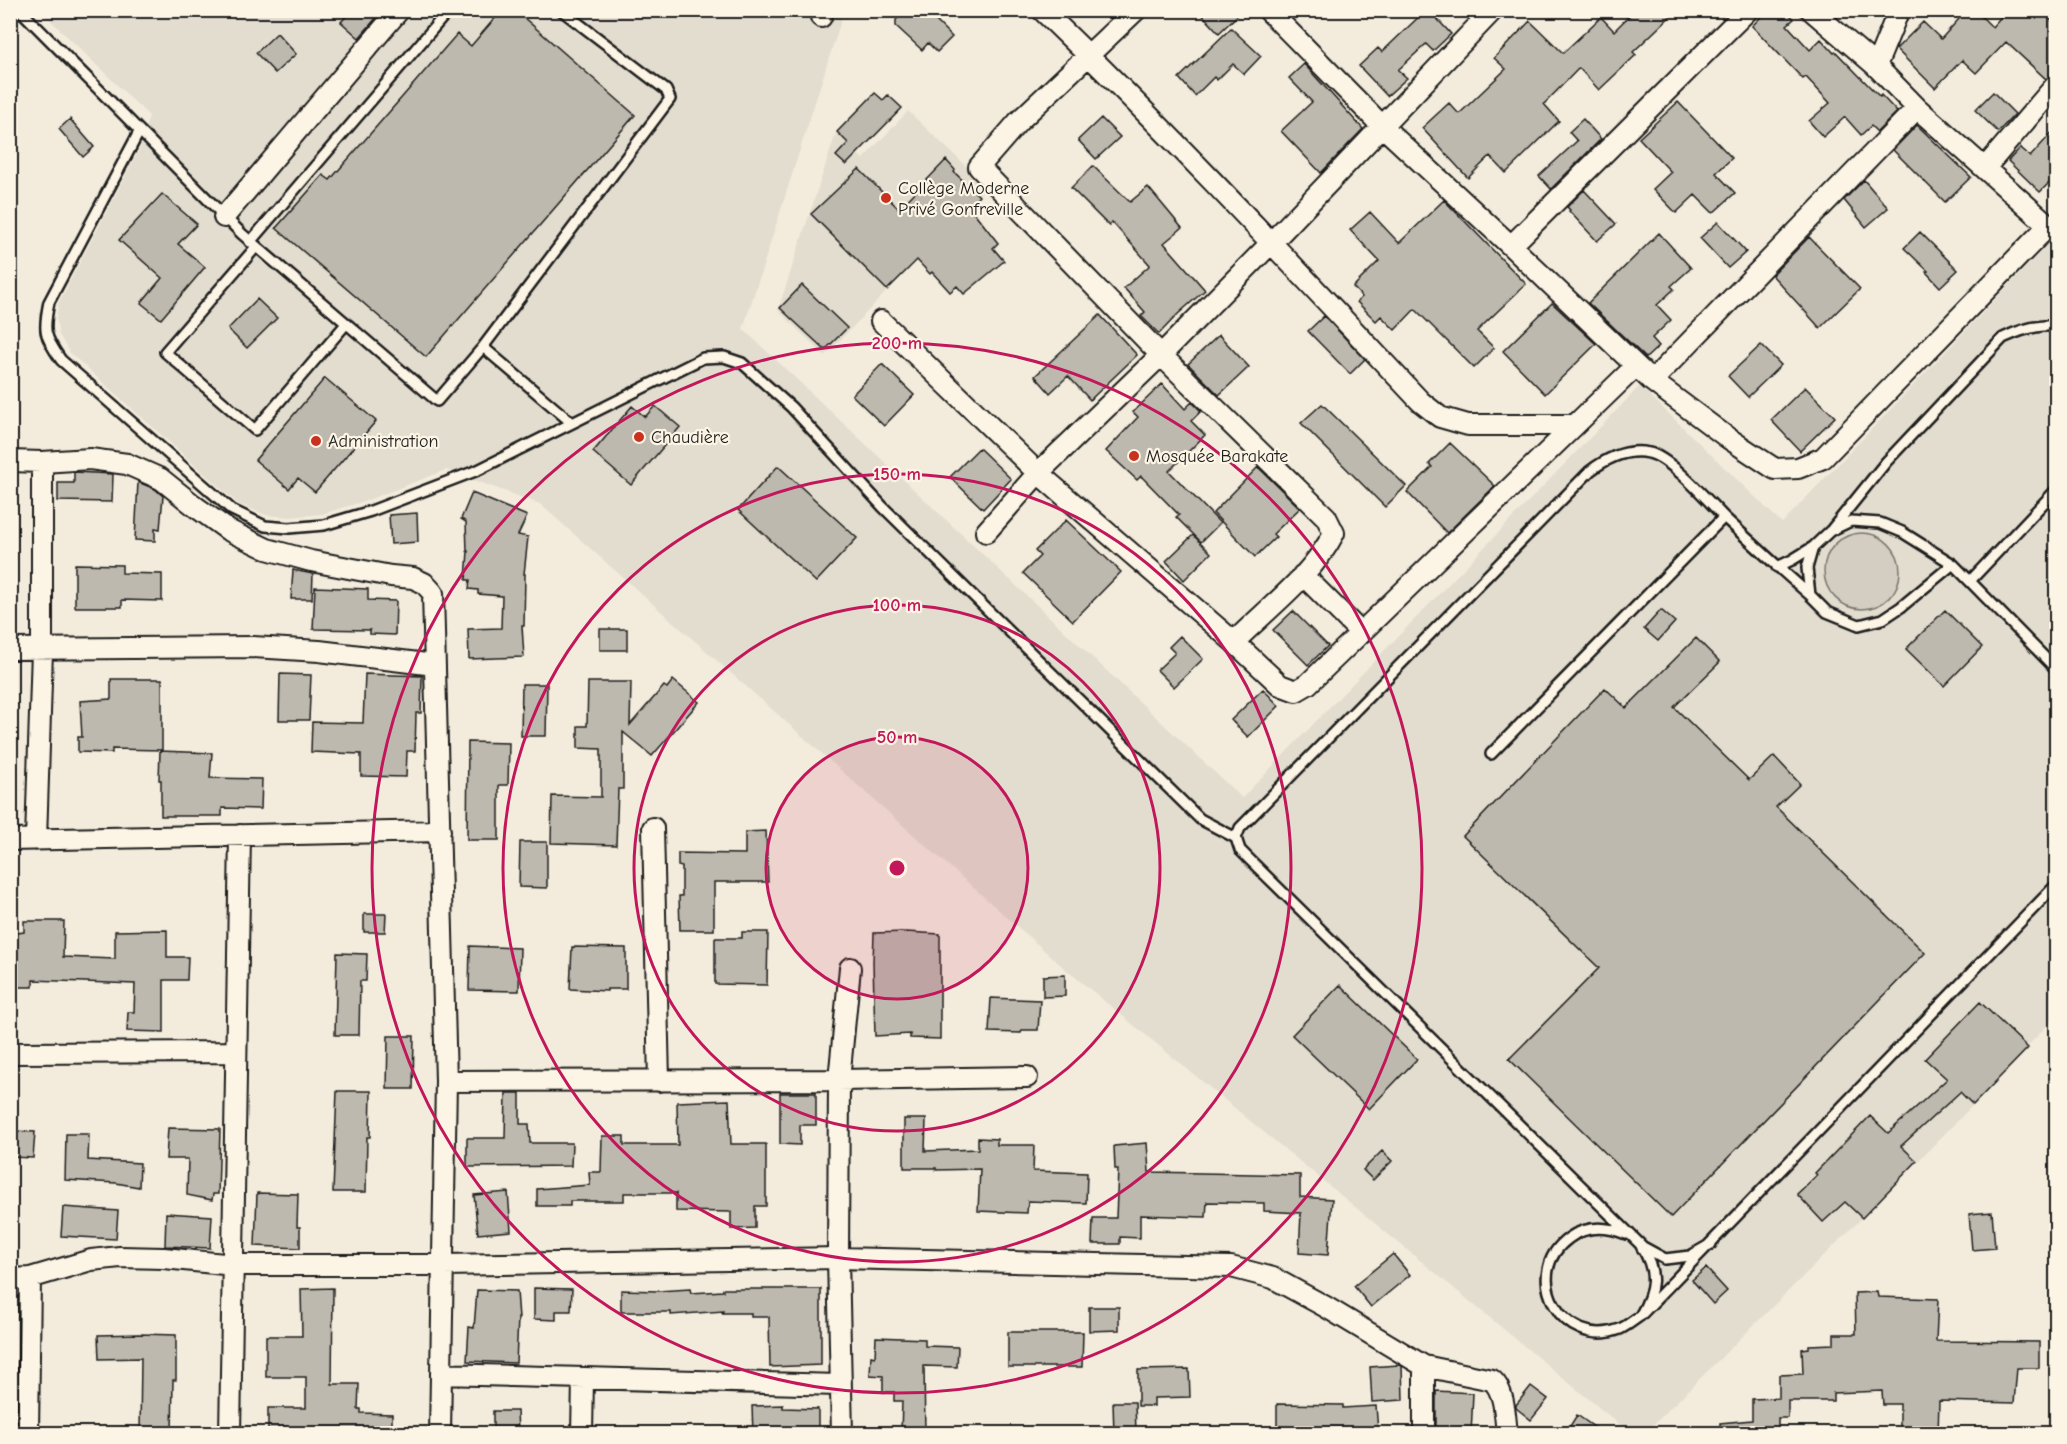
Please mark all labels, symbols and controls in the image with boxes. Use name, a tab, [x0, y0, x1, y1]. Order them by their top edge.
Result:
place label: Collège Moderne Privé Gonfreville	[898, 178, 1029, 220]
marker: Collège Moderne Privé Gonfreville	[879, 191, 893, 205]
text: 200 m	[872, 333, 922, 354]
place label: Chaudière	[651, 427, 729, 448]
marker: Chaudière	[632, 430, 646, 444]
place label: Administration	[328, 431, 438, 452]
marker: Administration	[309, 434, 323, 448]
place label: Mosquée Barakate	[1146, 446, 1288, 467]
marker: Mosquée Barakate	[1127, 449, 1141, 463]
text: 150 m	[873, 464, 921, 485]
text: 100 m	[873, 595, 921, 616]
text: 50 m	[877, 727, 917, 748]
centre of rings	[887, 858, 907, 878]

